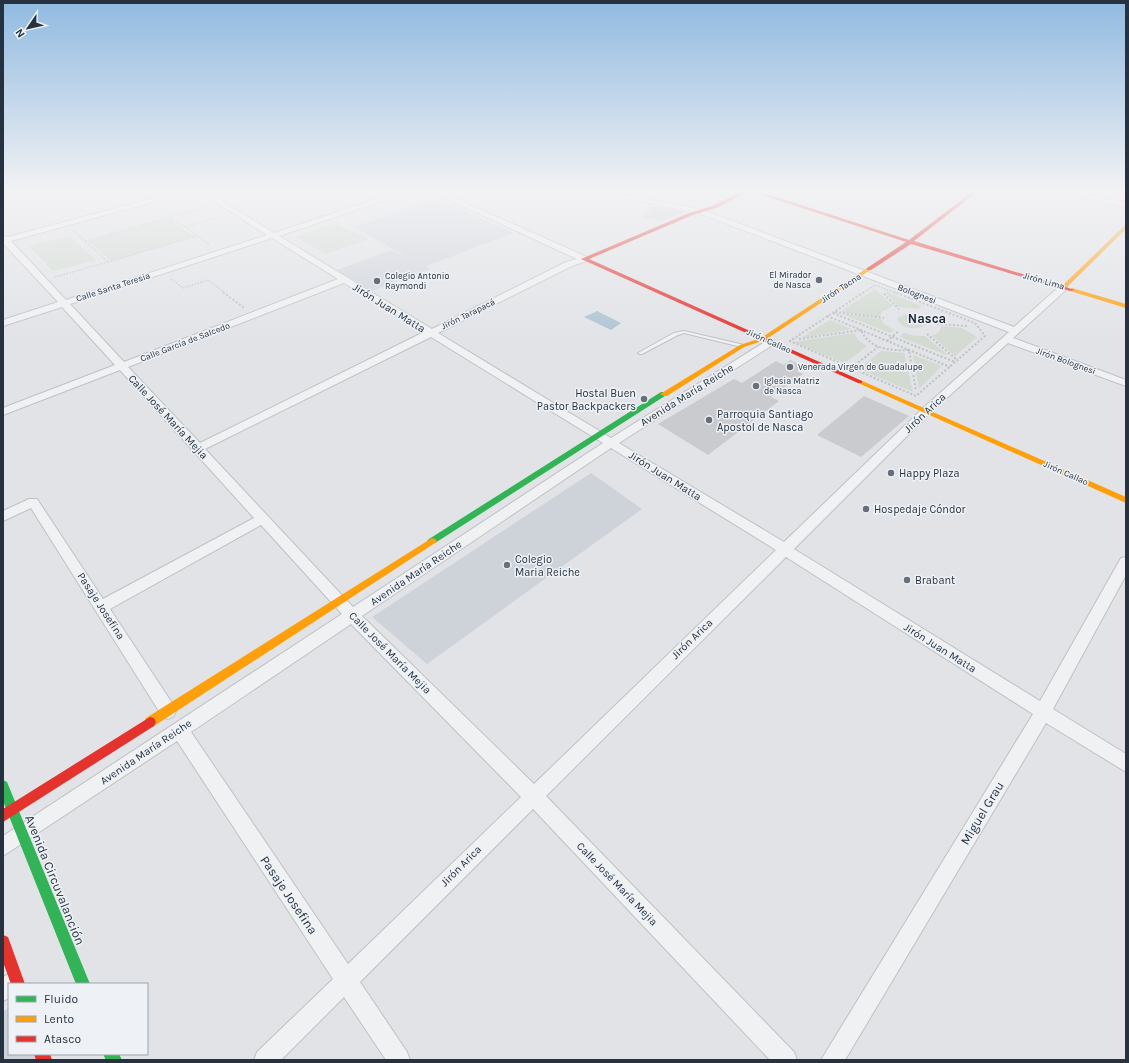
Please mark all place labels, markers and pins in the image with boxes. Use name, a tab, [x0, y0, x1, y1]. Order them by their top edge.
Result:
place label: El Mirador de Nasca	[769, 270, 812, 290]
place label: Colegio Antonio Raymondi	[385, 271, 449, 291]
marker: El Mirador de Nasca	[814, 275, 824, 285]
marker: Colegio Antonio Raymondi	[372, 276, 382, 286]
marker: Venerada Virgen de Guadalupe	[785, 362, 795, 372]
place label: Venerada Virgen de Guadalupe	[798, 362, 923, 372]
place label: Iglesia Matriz de Nasca	[764, 376, 819, 396]
marker: Iglesia Matriz de Nasca	[751, 381, 761, 391]
place label: Hostal Buen Pastor Backpackers	[537, 387, 636, 413]
marker: Hostal Buen Pastor Backpackers	[639, 394, 649, 404]
place label: Parroquia Santiago Apostol de Nasca	[717, 408, 813, 434]
marker: Parroquia Santiago Apostol de Nasca	[704, 415, 714, 425]
place label: Happy Plaza	[899, 467, 960, 480]
marker: Happy Plaza	[886, 468, 896, 478]
place label: Hospedaje Cóndor	[874, 503, 965, 516]
marker: Hospedaje Cóndor	[861, 504, 871, 514]
place label: Colegio Maria Reiche	[515, 553, 580, 579]
marker: Colegio Maria Reiche	[502, 560, 512, 570]
place label: Brabant	[915, 574, 955, 587]
marker: Brabant	[902, 575, 912, 585]

